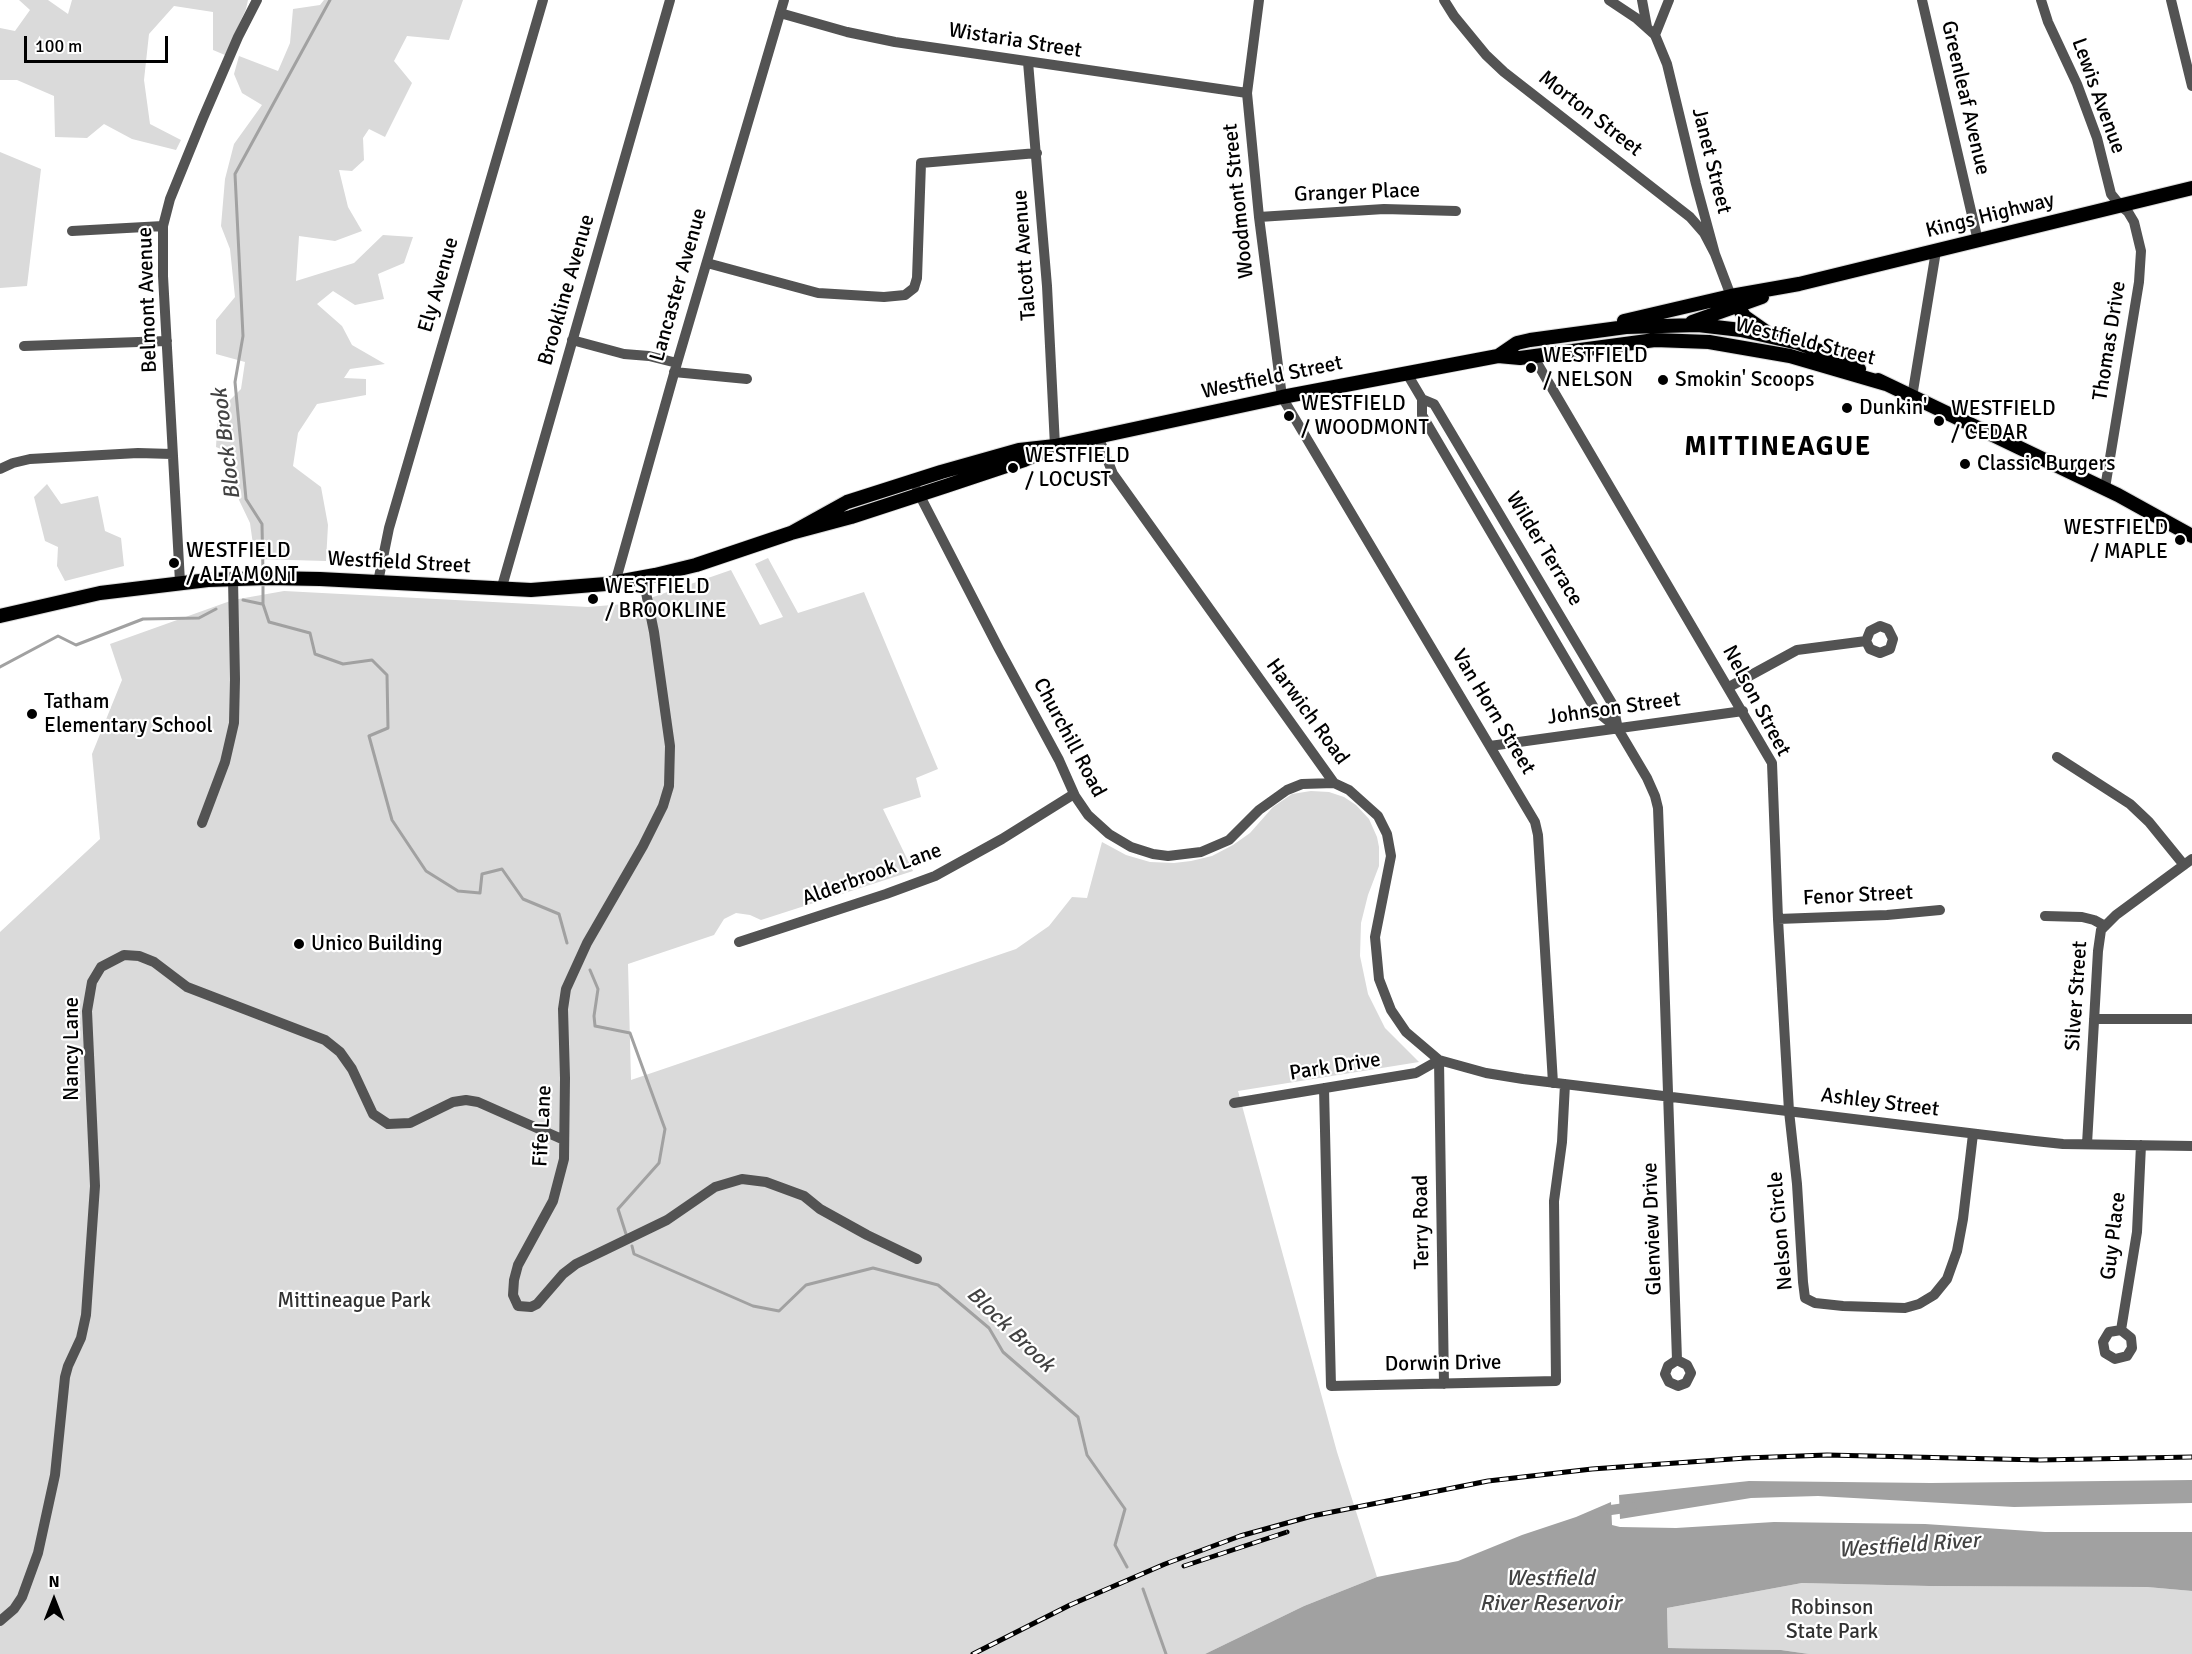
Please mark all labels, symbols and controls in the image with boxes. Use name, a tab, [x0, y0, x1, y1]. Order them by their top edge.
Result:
street label: Wistaria Street	[947, 18, 1083, 64]
street label: Greenleaf Avenue	[1935, 18, 1995, 178]
scale bar	[27, 24, 171, 62]
text: 100 m	[35, 35, 82, 57]
street label: Lewis Avenue	[2065, 35, 2131, 157]
street label: Morton Street	[1533, 66, 1647, 162]
street label: Janet Street	[1686, 105, 1736, 217]
street label: Woodmont Street	[1218, 122, 1260, 280]
street label: Granger Place	[1294, 178, 1420, 208]
street label: Kings Highway	[1923, 188, 2057, 244]
street label: Talcott Avenue	[1008, 189, 1042, 321]
street label: Lancaster Avenue	[645, 205, 713, 365]
street label: Brookline Avenue	[533, 212, 601, 368]
street label: Belmont Avenue	[133, 227, 163, 373]
street label: Ely Avenue	[413, 234, 465, 336]
street label: Thomas Drive	[2088, 279, 2132, 403]
street label: Westfield Street	[1732, 312, 1878, 372]
place label: WESTFIELD / NELSON	[1543, 343, 1648, 393]
street label: Westfield Street	[1199, 351, 1345, 405]
marker: WESTFIELD / NELSON	[1524, 361, 1538, 375]
place label: Smokin' Scoops	[1675, 367, 1814, 393]
marker: Smokin' Scoops	[1656, 373, 1670, 387]
water label: Block Brook	[207, 387, 247, 501]
place label: WESTFIELD / WOODMONT	[1301, 391, 1429, 441]
place label: Dunkin'	[1859, 395, 1927, 421]
place label: WESTFIELD / CEDAR	[1951, 396, 2056, 446]
marker: Dunkin'	[1840, 401, 1854, 415]
marker: WESTFIELD / WOODMONT	[1282, 409, 1296, 423]
marker: WESTFIELD / CEDAR	[1932, 414, 1946, 428]
district label: MITTINEAGUE	[1684, 432, 1872, 464]
place label: WESTFIELD / LOCUST	[1025, 443, 1130, 493]
place label: Classic Burgers	[1977, 451, 2115, 477]
marker: Classic Burgers	[1958, 457, 1972, 471]
marker: WESTFIELD / LOCUST	[1006, 461, 1020, 475]
street label: Wilder Terrace	[1500, 487, 1588, 611]
place label: WESTFIELD / MAPLE	[2063, 515, 2168, 565]
marker: WESTFIELD / MAPLE	[2173, 533, 2187, 547]
place label: WESTFIELD / ALTAMONT	[186, 538, 298, 588]
street label: Westfield Street	[327, 547, 471, 579]
marker: WESTFIELD / ALTAMONT	[167, 556, 181, 570]
place label: WESTFIELD / BROOKLINE	[605, 574, 727, 624]
marker: WESTFIELD / BROOKLINE	[586, 592, 600, 606]
street label: Nelson Street	[1716, 641, 1796, 761]
street label: Van Horn Street	[1446, 645, 1540, 779]
street label: Harwich Road	[1260, 654, 1354, 770]
street label: Churchill Road	[1027, 674, 1111, 802]
street label: Johnson Street	[1546, 687, 1682, 731]
place label: Tatham Elementary School	[44, 689, 213, 739]
marker: Tatham Elementary School	[25, 707, 39, 721]
street label: Alderbrook Lane	[799, 838, 945, 912]
street label: Fenor Street	[1802, 881, 1914, 911]
place label: Unico Building	[311, 931, 443, 957]
marker: Unico Building	[292, 937, 306, 951]
street label: Silver Street	[2061, 940, 2093, 1052]
street label: Nancy Lane	[59, 997, 85, 1101]
street label: Park Drive	[1288, 1047, 1382, 1087]
street label: Ashley Street	[1820, 1083, 1940, 1123]
street label: Fife Lane	[528, 1084, 558, 1168]
street label: Glenview Drive	[1638, 1162, 1668, 1296]
street label: Nelson Circle	[1763, 1171, 1799, 1291]
street label: Terry Road	[1409, 1175, 1435, 1269]
street label: Guy Place	[2096, 1191, 2132, 1281]
water label: Block Brook	[961, 1282, 1059, 1378]
park label: Mittineague Park	[277, 1288, 431, 1314]
street label: Dorwin Drive	[1384, 1350, 1502, 1378]
water label: Westfield River	[1838, 1528, 1980, 1564]
water label: Westfield River Reservoir	[1479, 1566, 1621, 1618]
north arrow	[24, 1570, 84, 1630]
text: N	[48, 1572, 60, 1592]
park label: Robinson State Park	[1786, 1595, 1878, 1645]

